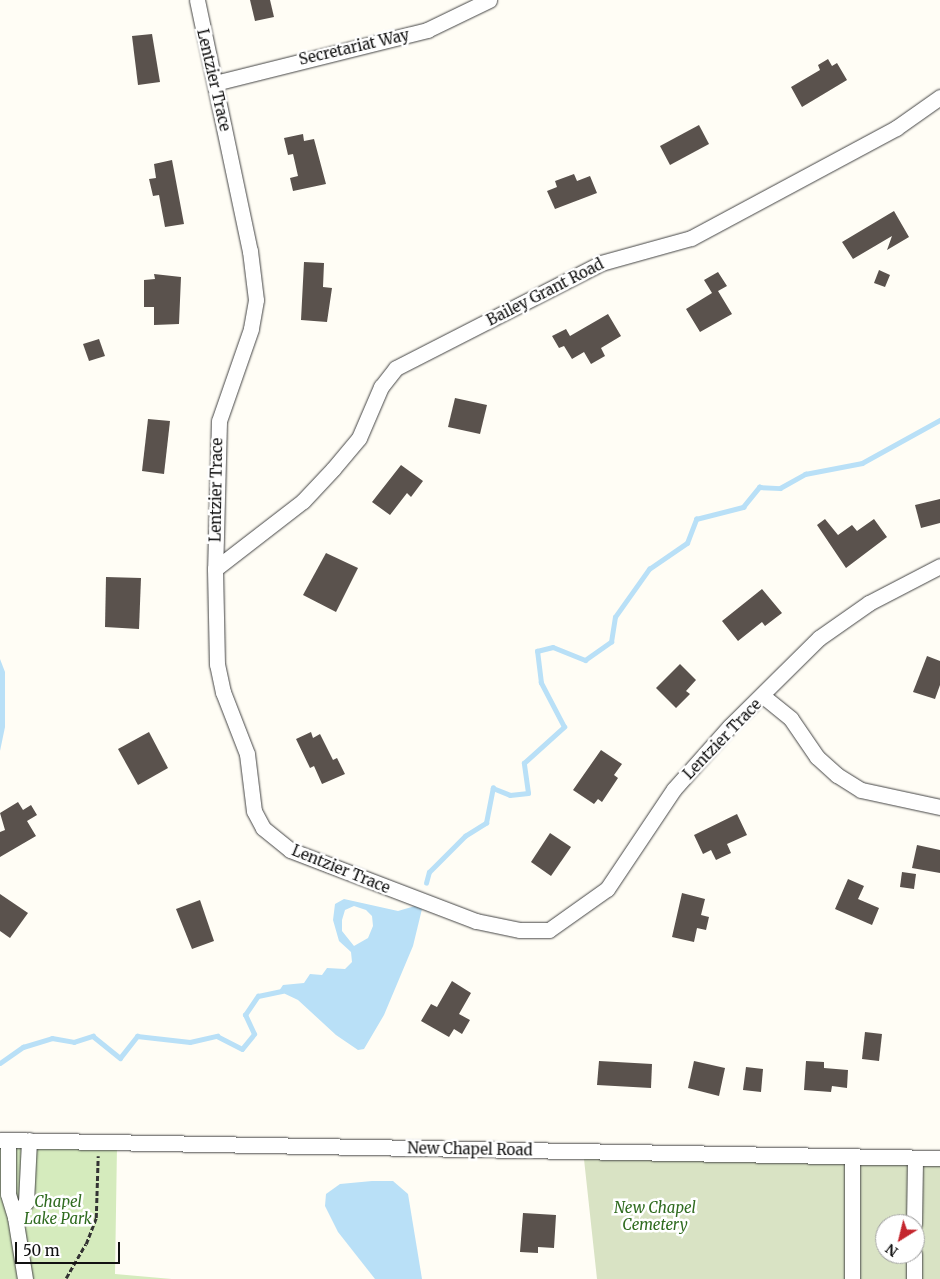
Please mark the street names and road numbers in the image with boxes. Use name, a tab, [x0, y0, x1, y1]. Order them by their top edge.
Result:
street label: Secretariat Way	[297, 26, 411, 68]
street label: Lentzier Trace	[194, 27, 234, 133]
street label: Bailey Grant Road	[483, 255, 607, 329]
street label: Lentzier Trace	[206, 438, 226, 542]
street label: Lentzier Trace	[679, 695, 765, 783]
street label: Lentzier Trace	[289, 841, 393, 897]
street label: New Chapel Road	[407, 1139, 533, 1159]

